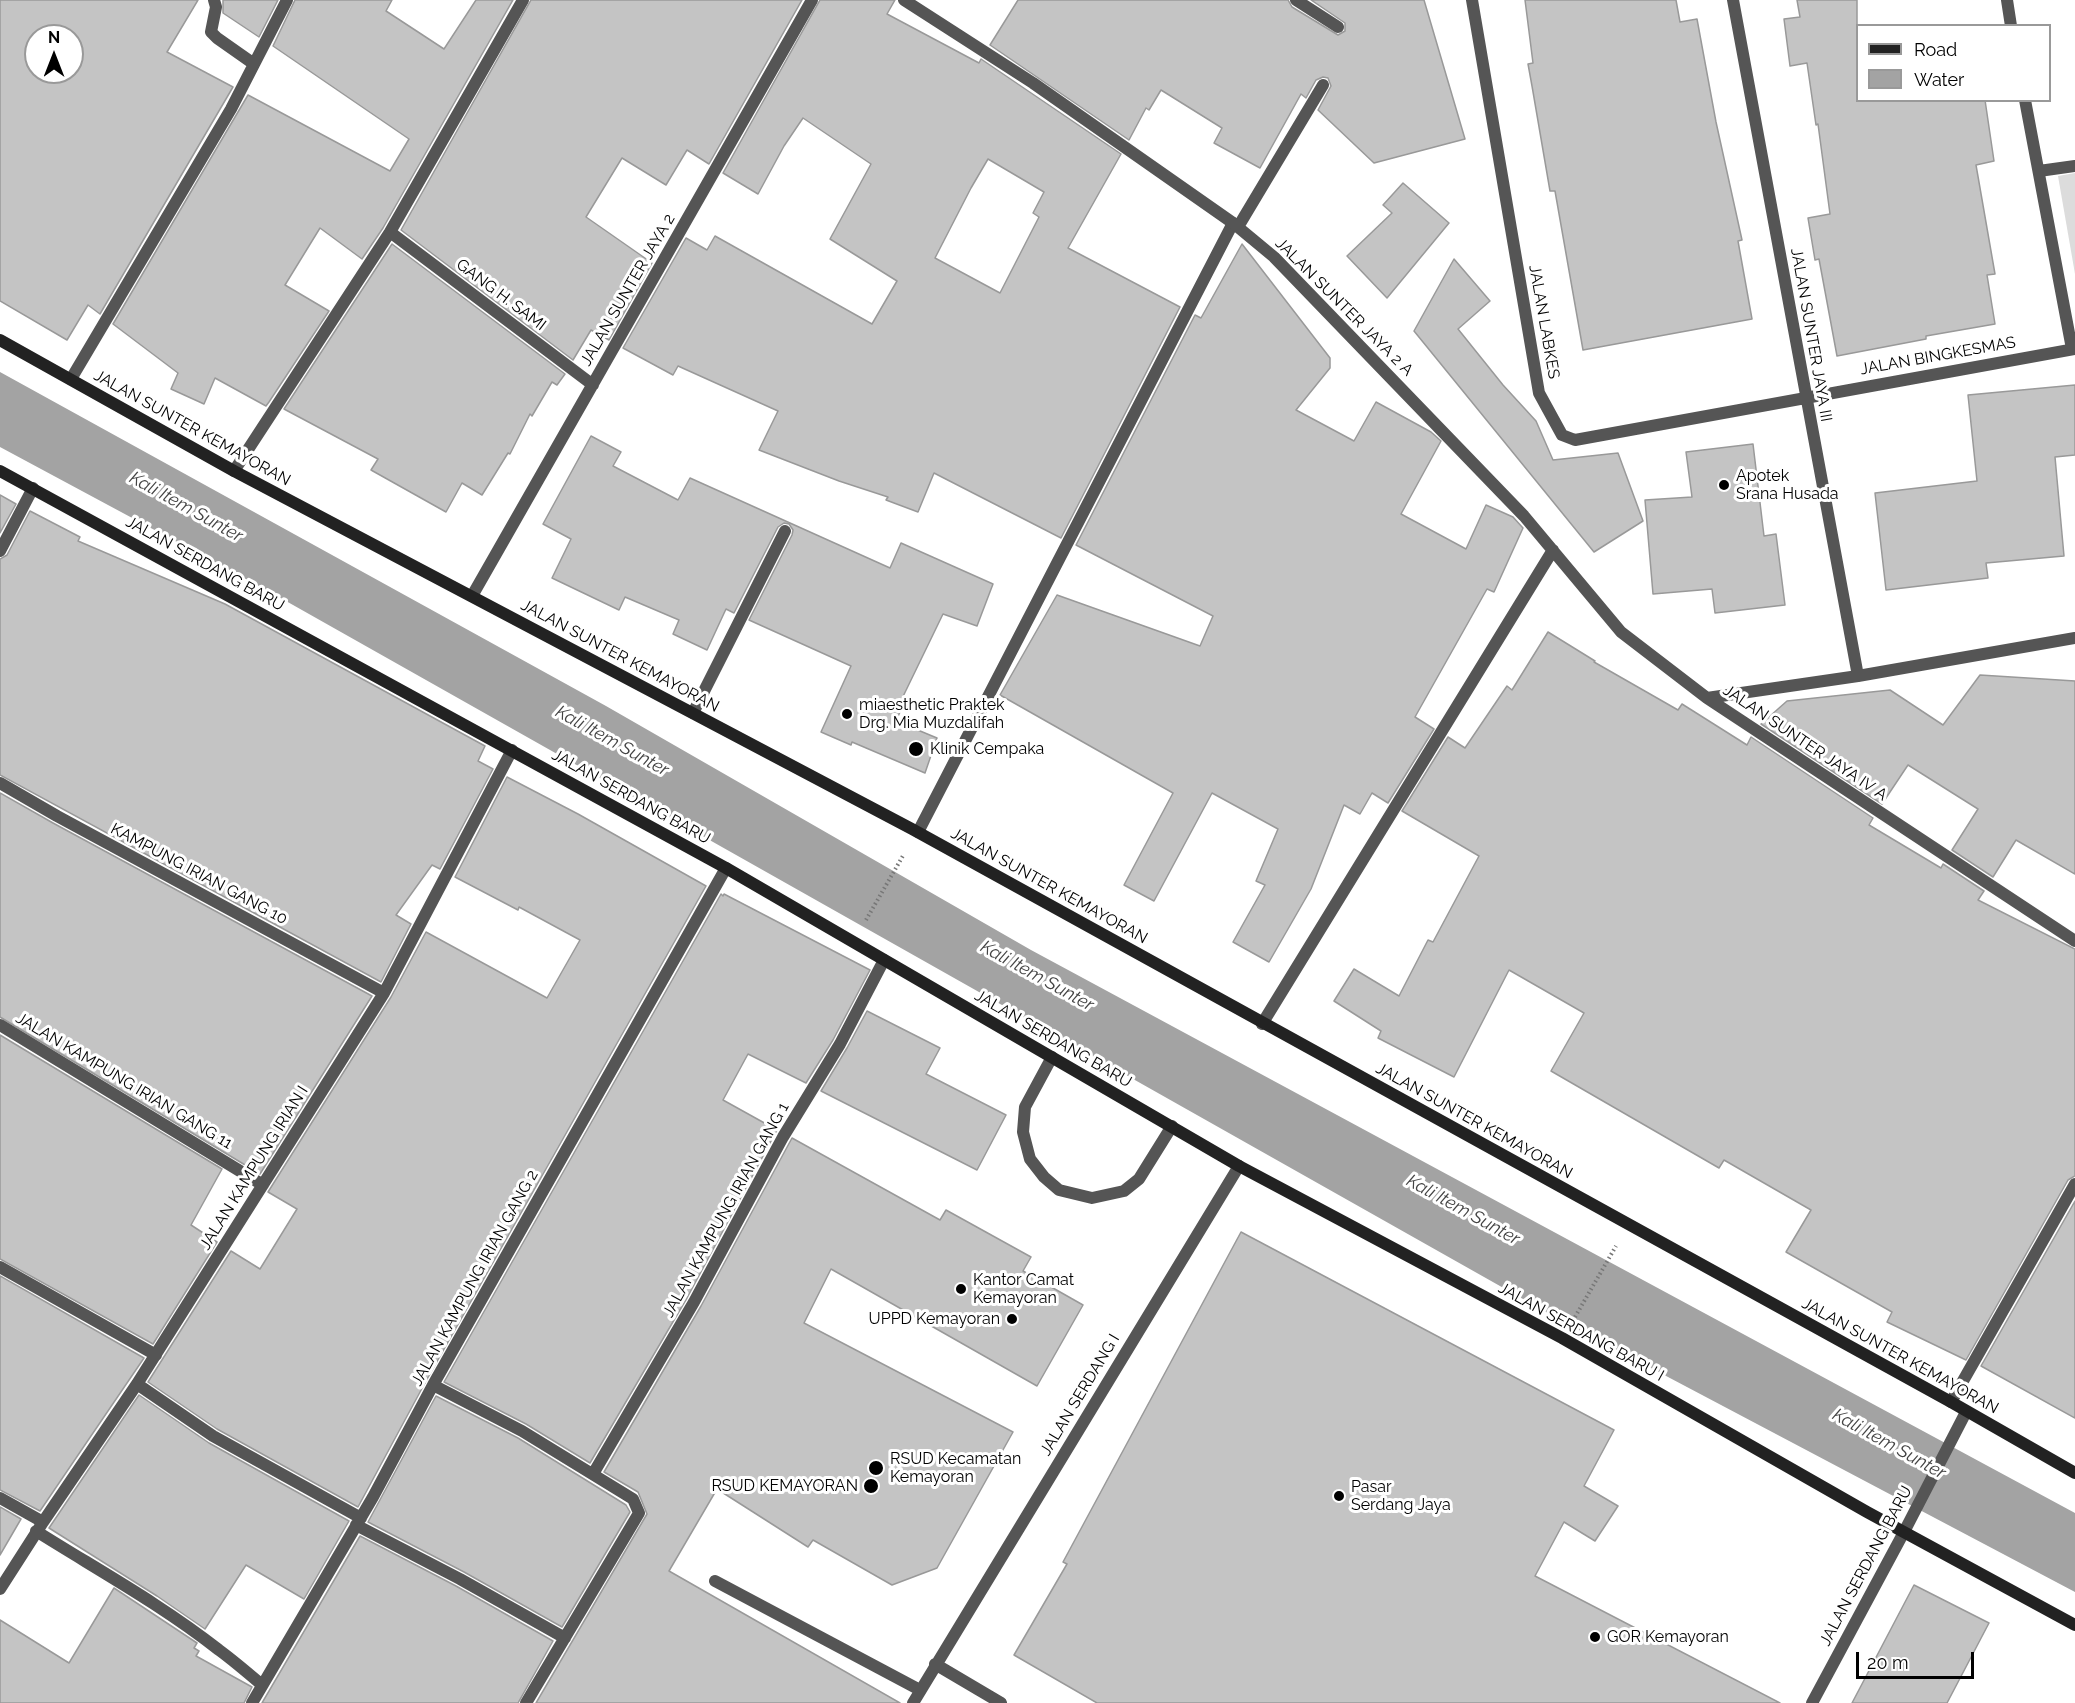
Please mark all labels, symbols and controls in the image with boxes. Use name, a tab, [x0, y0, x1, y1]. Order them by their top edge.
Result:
north arrow	[24, 24, 84, 84]
legend	[1856, 24, 2051, 102]
text: N	[48, 28, 60, 47]
text: Road	[1914, 39, 1957, 60]
text: Water	[1914, 69, 1964, 90]
street label: JALAN SUNTER JAYA 2	[577, 211, 679, 369]
street label: JALAN SUNTER JAYA 2 A	[1271, 234, 1417, 380]
street label: JALAN SUNTER JAYA III	[1786, 247, 1836, 423]
street label: GANG H. SAMI	[452, 255, 550, 335]
street label: JALAN LABKES	[1525, 264, 1563, 380]
street label: JALAN BINGKESMAS	[1859, 333, 2017, 379]
street label: JALAN SUNTER KEMAYORAN	[90, 366, 294, 490]
place label: Apotek Srana Husada	[1736, 466, 1839, 504]
water label: Kali Item Sunter	[126, 467, 246, 547]
marker: Apotek Srana Husada	[1717, 478, 1731, 492]
street label: JALAN SERDANG BARU	[122, 512, 288, 616]
street label: JALAN SUNTER KEMAYORAN	[518, 595, 722, 717]
street label: JALAN SUNTER JAYA IV A	[1719, 681, 1891, 805]
place label: miaesthetic Praktek Drg. Mia Muzdalifah	[859, 695, 1005, 733]
water label: Kali Item Sunter	[552, 701, 672, 781]
marker: miaesthetic Praktek Drg. Mia Muzdalifah	[840, 707, 854, 721]
place label: Klinik Cempaka	[930, 739, 1044, 759]
marker: Klinik Cempaka	[907, 740, 925, 758]
street label: JALAN SERDANG BARU	[548, 745, 714, 849]
street label: KAMPUNG IRIAN GANG 10	[107, 819, 291, 929]
street label: JALAN SUNTER KEMAYORAN	[947, 824, 1151, 948]
water label: Kali Item Sunter	[977, 936, 1097, 1016]
street label: JALAN SERDANG BARU	[971, 986, 1135, 1092]
street label: JALAN KAMPUNG IRIAN GANG 11	[12, 1009, 236, 1153]
street label: JALAN SUNTER KEMAYORAN	[1372, 1059, 1576, 1183]
street label: JALAN KAMPUNG IRIAN I	[196, 1083, 312, 1253]
street label: JALAN KAMPUNG IRIAN GANG 1	[659, 1099, 793, 1321]
street label: JALAN KAMPUNG IRIAN GANG 2	[407, 1167, 543, 1389]
water label: Kali Item Sunter	[1403, 1170, 1523, 1250]
place label: Kantor Camat Kemayoran	[973, 1270, 1074, 1308]
street label: JALAN SERDANG BARU I	[1495, 1278, 1667, 1386]
marker: Kantor Camat Kemayoran	[954, 1282, 968, 1296]
street label: JALAN SUNTER KEMAYORAN	[1798, 1294, 2002, 1418]
place label: UPPD Kemayoran	[869, 1309, 1000, 1329]
marker: UPPD Kemayoran	[1005, 1312, 1019, 1326]
street label: JALAN SERDANG I	[1036, 1331, 1124, 1459]
water label: Kali Item Sunter	[1829, 1404, 1949, 1484]
place label: RSUD Kecamatan Kemayoran	[890, 1449, 1021, 1487]
marker: RSUD Kecamatan Kemayoran	[867, 1459, 885, 1477]
place label: RSUD KEMAYORAN	[711, 1476, 858, 1496]
marker: RSUD KEMAYORAN	[862, 1477, 880, 1495]
place label: Pasar Serdang Jaya	[1351, 1477, 1451, 1515]
street label: JALAN SERDANG BARU	[1816, 1483, 1916, 1649]
marker: Pasar Serdang Jaya	[1332, 1489, 1346, 1503]
place label: GOR Kemayoran	[1607, 1627, 1729, 1647]
marker: GOR Kemayoran	[1588, 1630, 1602, 1644]
scale bar	[1859, 1640, 1978, 1678]
text: 20 m	[1867, 1652, 1909, 1673]

